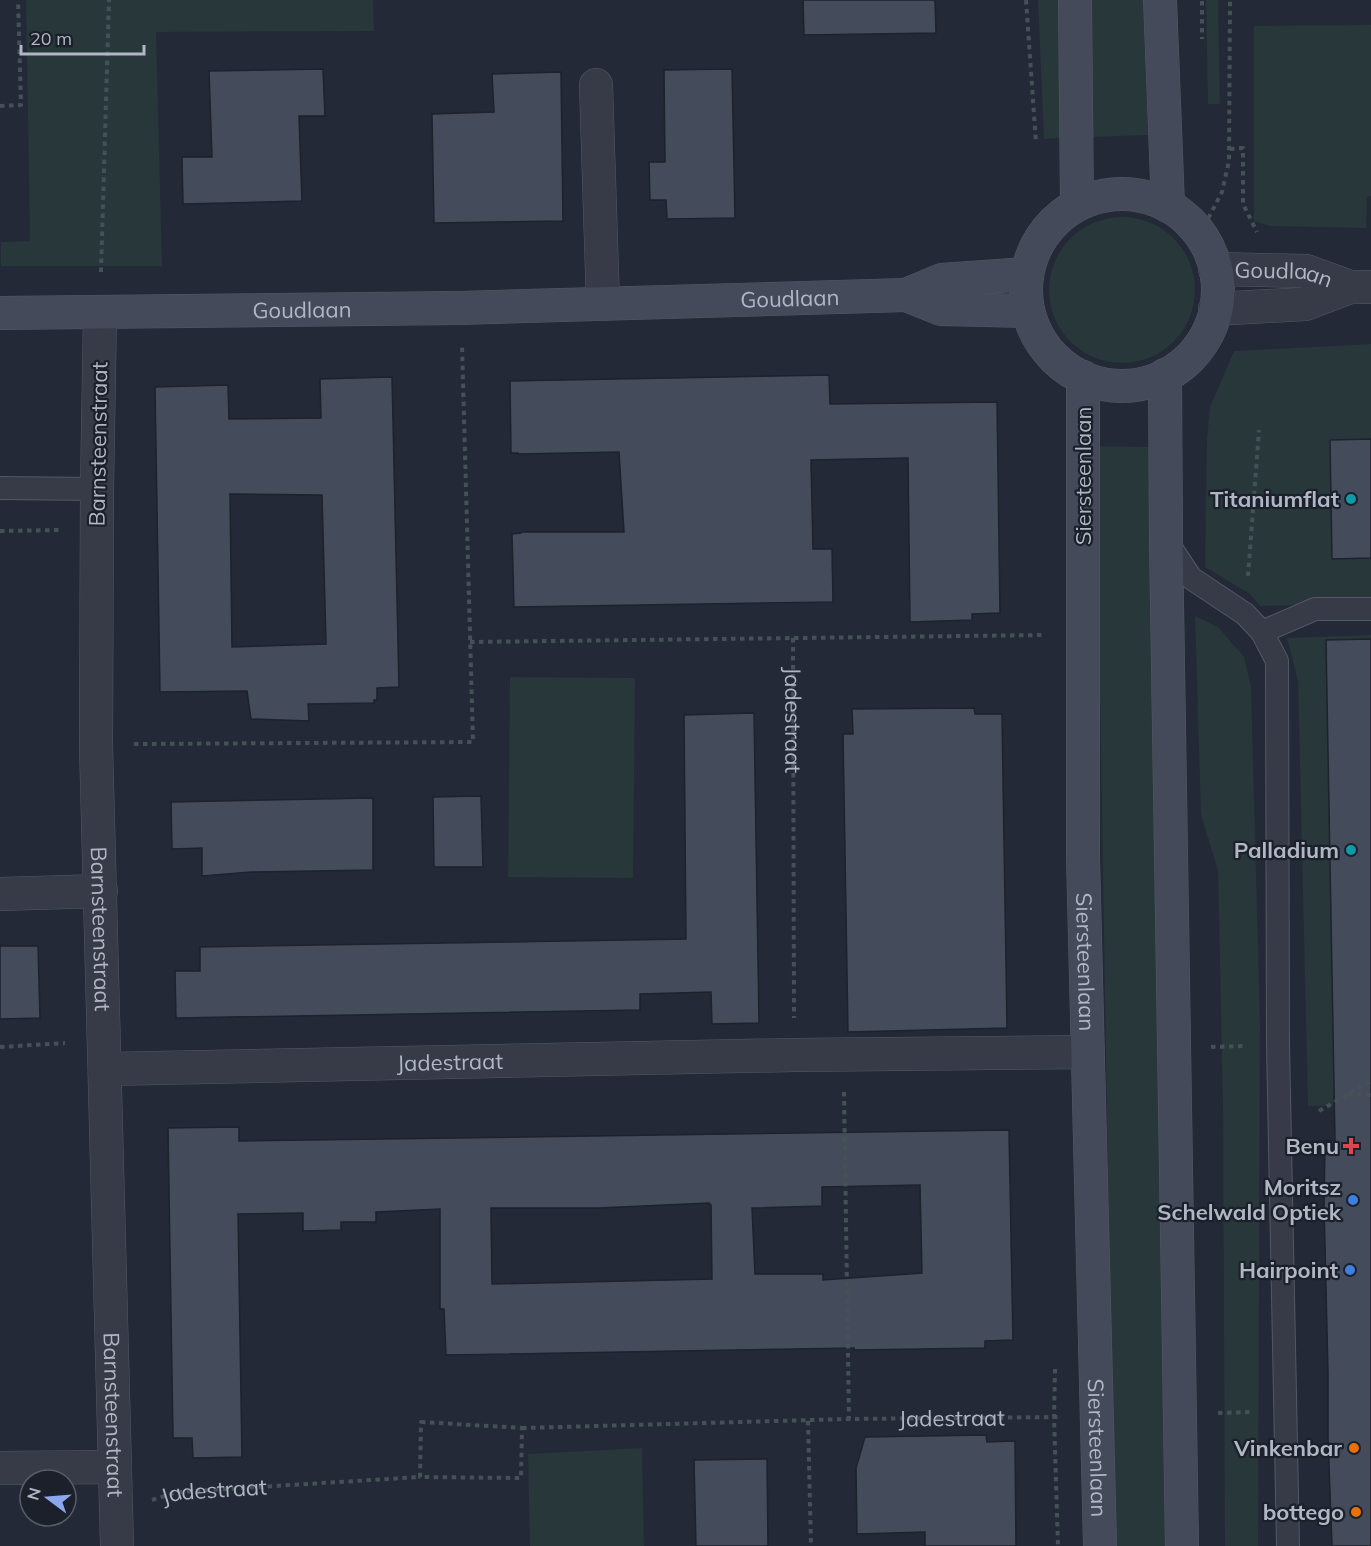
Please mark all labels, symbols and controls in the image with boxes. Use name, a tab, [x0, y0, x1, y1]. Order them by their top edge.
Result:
scale bar	[21, 18, 144, 56]
text: 20 m	[30, 27, 72, 50]
street label: Goudlaan	[1234, 255, 1337, 294]
street label: Goudlaan	[740, 283, 840, 314]
street label: Goudlaan	[252, 295, 352, 324]
street label: Barnsteenstraat	[83, 361, 113, 527]
street label: Siersteenlaan	[1069, 407, 1097, 545]
place label: Titaniumflat	[1210, 485, 1339, 513]
marker: Titaniumflat	[1344, 492, 1358, 506]
street label: Jadestraat	[779, 667, 807, 773]
place label: Palladium	[1234, 836, 1339, 864]
marker: Palladium	[1344, 843, 1358, 857]
street label: Barnsteenstraat	[85, 846, 117, 1012]
street label: Siersteenlaan	[1070, 892, 1101, 1032]
street label: Jadestraat	[397, 1047, 504, 1077]
place label: Benu	[1285, 1132, 1339, 1160]
marker: Benu	[1344, 1139, 1358, 1153]
place label: Moritsz Schelwald Optiek	[1157, 1173, 1342, 1226]
marker: Moritsz Schelwald Optiek	[1346, 1193, 1360, 1207]
place label: Hairpoint	[1239, 1256, 1338, 1284]
marker: Hairpoint	[1343, 1263, 1357, 1277]
street label: Barnsteenstraat	[97, 1332, 130, 1498]
street label: Siersteenlaan	[1082, 1378, 1113, 1517]
street label: Jadestraat	[899, 1404, 1005, 1433]
place label: Vinkenbar	[1233, 1434, 1342, 1462]
marker: Vinkenbar	[1347, 1441, 1361, 1455]
north arrow	[18, 1468, 78, 1528]
street label: Jadestraat	[157, 1473, 268, 1510]
text: N	[22, 1485, 45, 1502]
place label: bottego	[1263, 1498, 1344, 1526]
marker: bottego	[1349, 1505, 1363, 1519]

